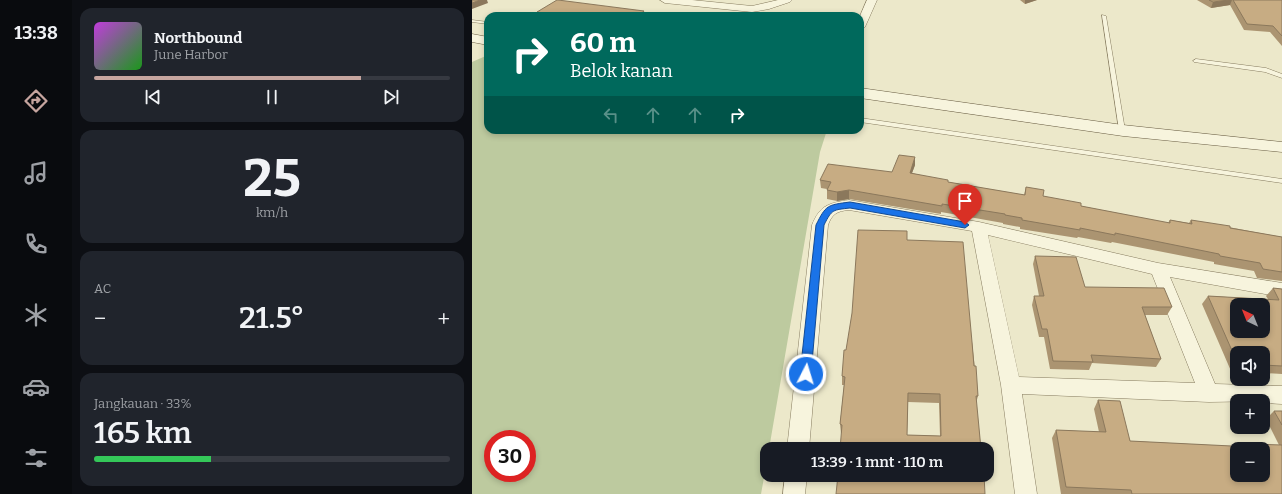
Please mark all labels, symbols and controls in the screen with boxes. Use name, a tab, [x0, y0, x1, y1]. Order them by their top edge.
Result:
text: 13:38	[14, 22, 58, 44]
text: 60 m	[570, 26, 636, 59]
icon: right	[504, 28, 556, 80]
text: Northbound	[154, 29, 242, 47]
text: June Harbor	[154, 47, 228, 62]
text: Belok kanan	[570, 60, 673, 82]
icon: previous	[142, 86, 164, 108]
icon: pause	[261, 86, 283, 108]
icon: next	[380, 86, 402, 108]
icon: directions	[22, 87, 50, 115]
icon: left	[600, 104, 622, 126]
icon: ahead	[642, 104, 664, 126]
icon: ahead	[684, 104, 706, 126]
icon: right	[726, 104, 748, 126]
text: 25	[243, 147, 301, 210]
icon: music	[22, 159, 50, 187]
pin	[948, 184, 982, 225]
icon: arrive	[954, 190, 976, 212]
text: km/h	[256, 205, 288, 220]
icon: phone	[22, 230, 50, 258]
text: AC	[94, 281, 111, 296]
north arrow	[1230, 298, 1270, 338]
map controls	[1230, 298, 1270, 482]
text: 21.5°	[239, 300, 305, 336]
icon: climate	[22, 301, 50, 329]
text: −	[94, 305, 106, 332]
text: +	[437, 305, 450, 332]
button: sound	[1230, 346, 1270, 386]
position arrow	[785, 353, 827, 395]
icon: car	[22, 373, 50, 401]
button: +	[1230, 394, 1270, 434]
text: Jangkauan · 33%	[94, 396, 192, 411]
text: 165 km	[94, 415, 192, 451]
speed limit sign: 30	[484, 430, 536, 482]
button: −	[1230, 442, 1270, 482]
icon: filters	[22, 444, 50, 472]
text: 13:39 · 1 mnt · 110 m	[811, 453, 943, 471]

